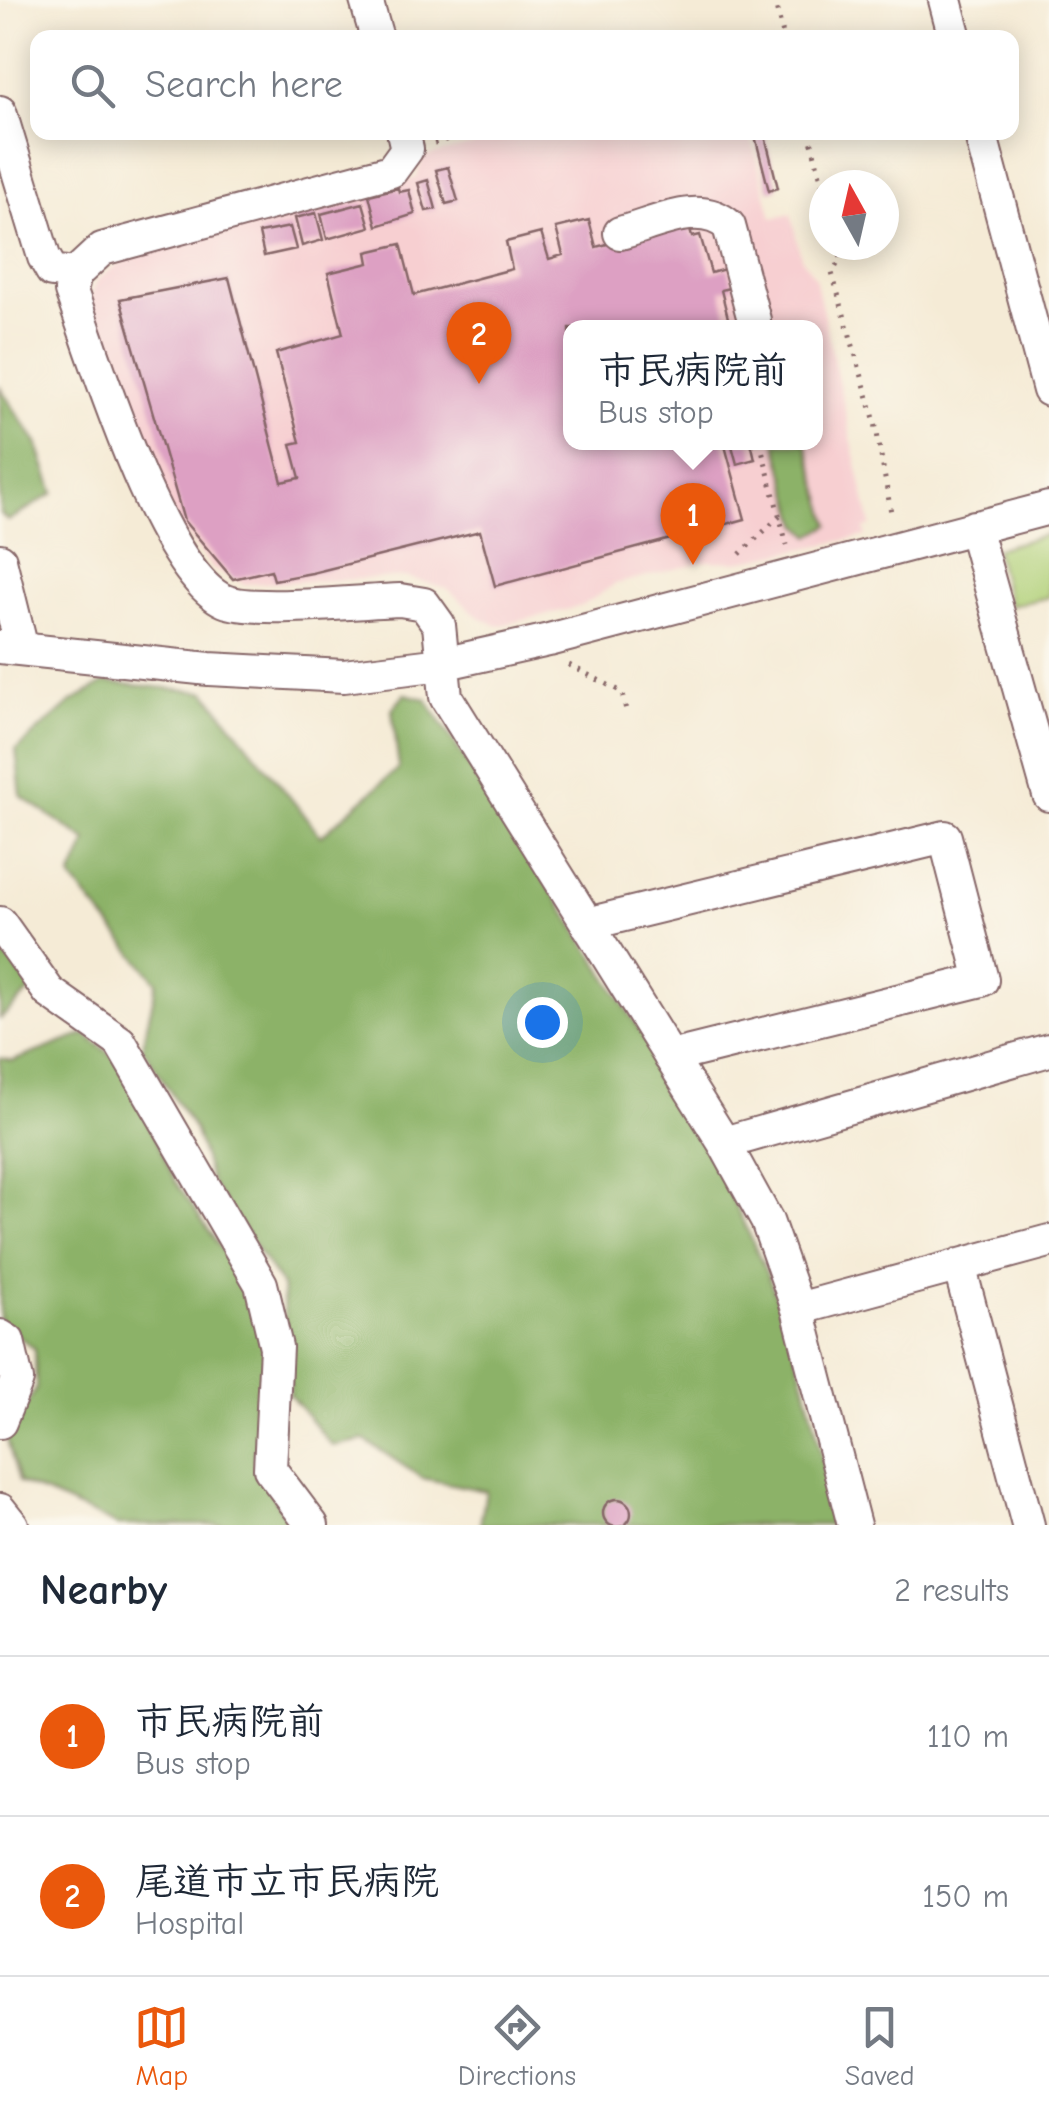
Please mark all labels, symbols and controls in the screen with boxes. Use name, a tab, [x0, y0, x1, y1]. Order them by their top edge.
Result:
search box	[30, 30, 1019, 140]
icon: search	[65, 58, 120, 113]
text: Search here	[145, 63, 343, 107]
north arrow	[809, 170, 899, 260]
pin: 2	[446, 302, 512, 384]
popup	[563, 320, 823, 450]
text: 市民病院前	[598, 349, 788, 393]
text: Bus stop	[598, 394, 714, 431]
pin: 1	[660, 482, 726, 565]
your location	[517, 997, 568, 1048]
text: Nearby	[40, 1566, 167, 1615]
text: 2 results	[894, 1572, 1009, 1609]
text: 市民病院前	[135, 1700, 325, 1744]
text: 1	[66, 1718, 79, 1755]
text: 110 m	[927, 1718, 1009, 1755]
text: Bus stop	[135, 1745, 251, 1782]
text: 尾道市立市民病院	[135, 1860, 439, 1904]
text: 2	[65, 1878, 80, 1915]
text: 150 m	[922, 1878, 1009, 1915]
text: Hospital	[135, 1905, 244, 1942]
tab: Map	[134, 2000, 189, 2092]
tab: Directions	[458, 2000, 576, 2092]
tab: Saved	[845, 2000, 915, 2092]

